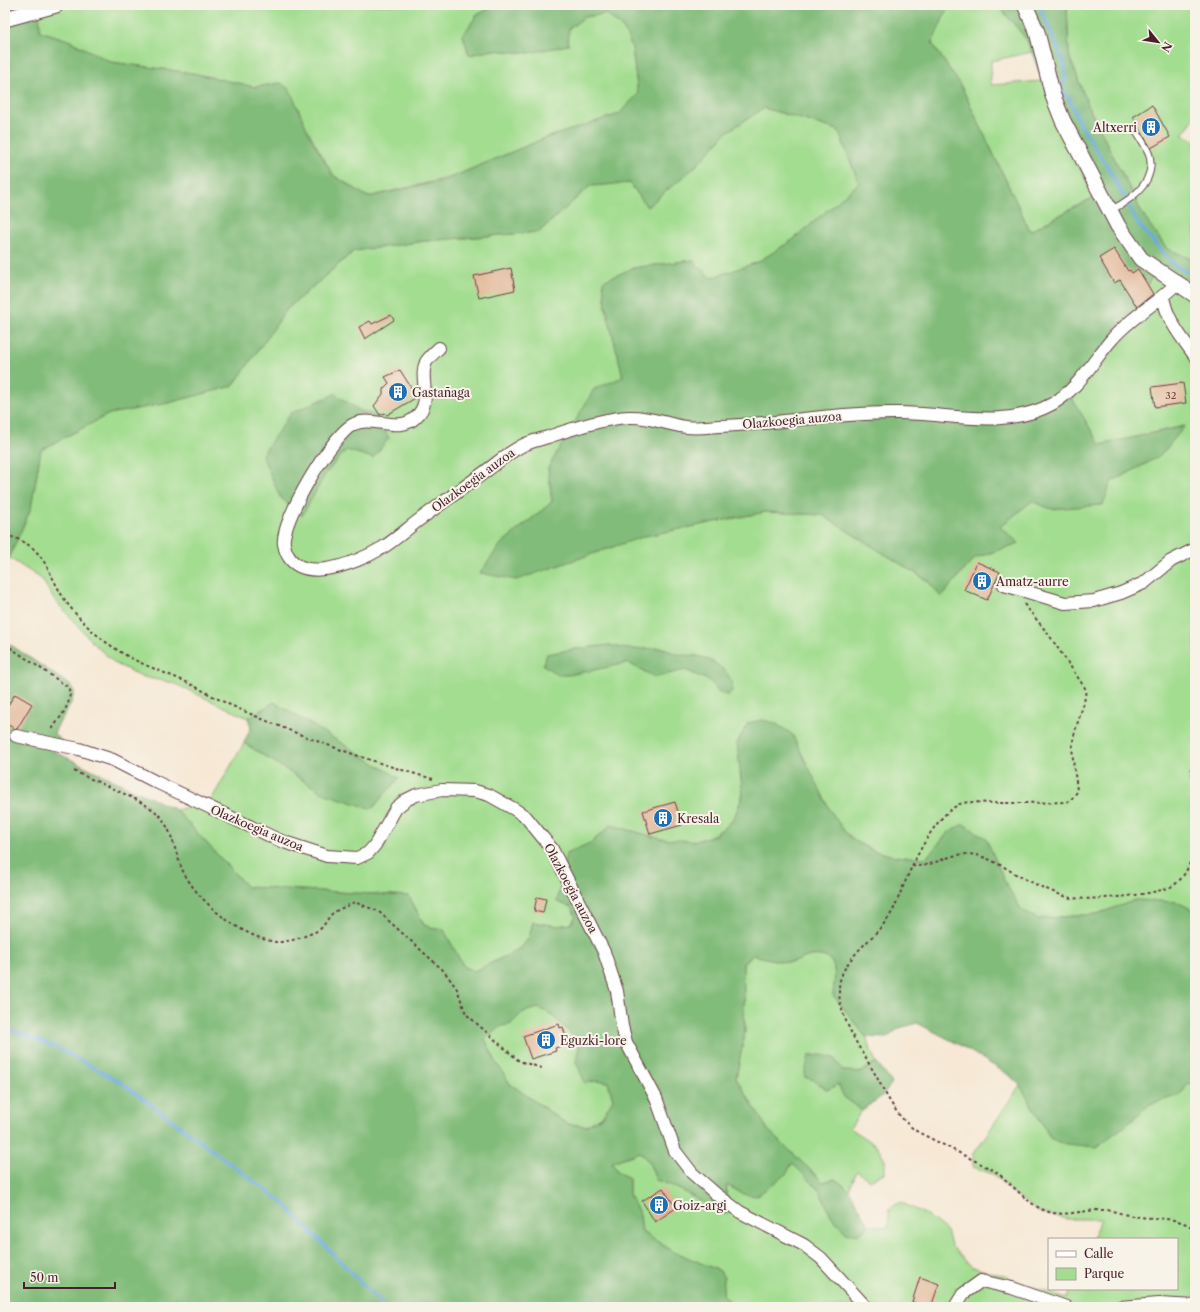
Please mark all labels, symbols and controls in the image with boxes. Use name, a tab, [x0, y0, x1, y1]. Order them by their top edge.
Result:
north arrow	[1138, 22, 1178, 62]
text: N	[1158, 39, 1175, 55]
building icon: Altxerri	[1140, 116, 1162, 138]
place label: Altxerri	[1092, 120, 1137, 135]
building icon: Gastañaga	[387, 381, 409, 403]
place label: Gastañaga	[412, 385, 471, 400]
house number: 32	[1165, 389, 1177, 402]
street label: Olazkoegia auzoa	[742, 408, 843, 432]
street label: Olazkoegia auzoa	[428, 444, 518, 515]
building icon: Amatz-aurre	[971, 570, 993, 592]
place label: Amatz-aurre	[995, 574, 1069, 589]
street label: Olazkoegia auzoa	[208, 802, 306, 855]
building icon: Kresala	[652, 807, 674, 829]
place label: Kresala	[677, 811, 720, 826]
street label: Olazkoegia auzoa	[541, 841, 601, 936]
building icon: Eguzki-lore	[535, 1029, 557, 1051]
place label: Eguzki-lore	[560, 1033, 627, 1048]
building icon: Goiz-argi	[648, 1194, 670, 1216]
place label: Goiz-argi	[673, 1198, 727, 1213]
legend	[1048, 1238, 1178, 1290]
text: Calle	[1084, 1246, 1114, 1261]
scale bar	[24, 1264, 115, 1290]
text: Parque	[1084, 1266, 1125, 1281]
text: 50 m	[30, 1270, 59, 1285]

